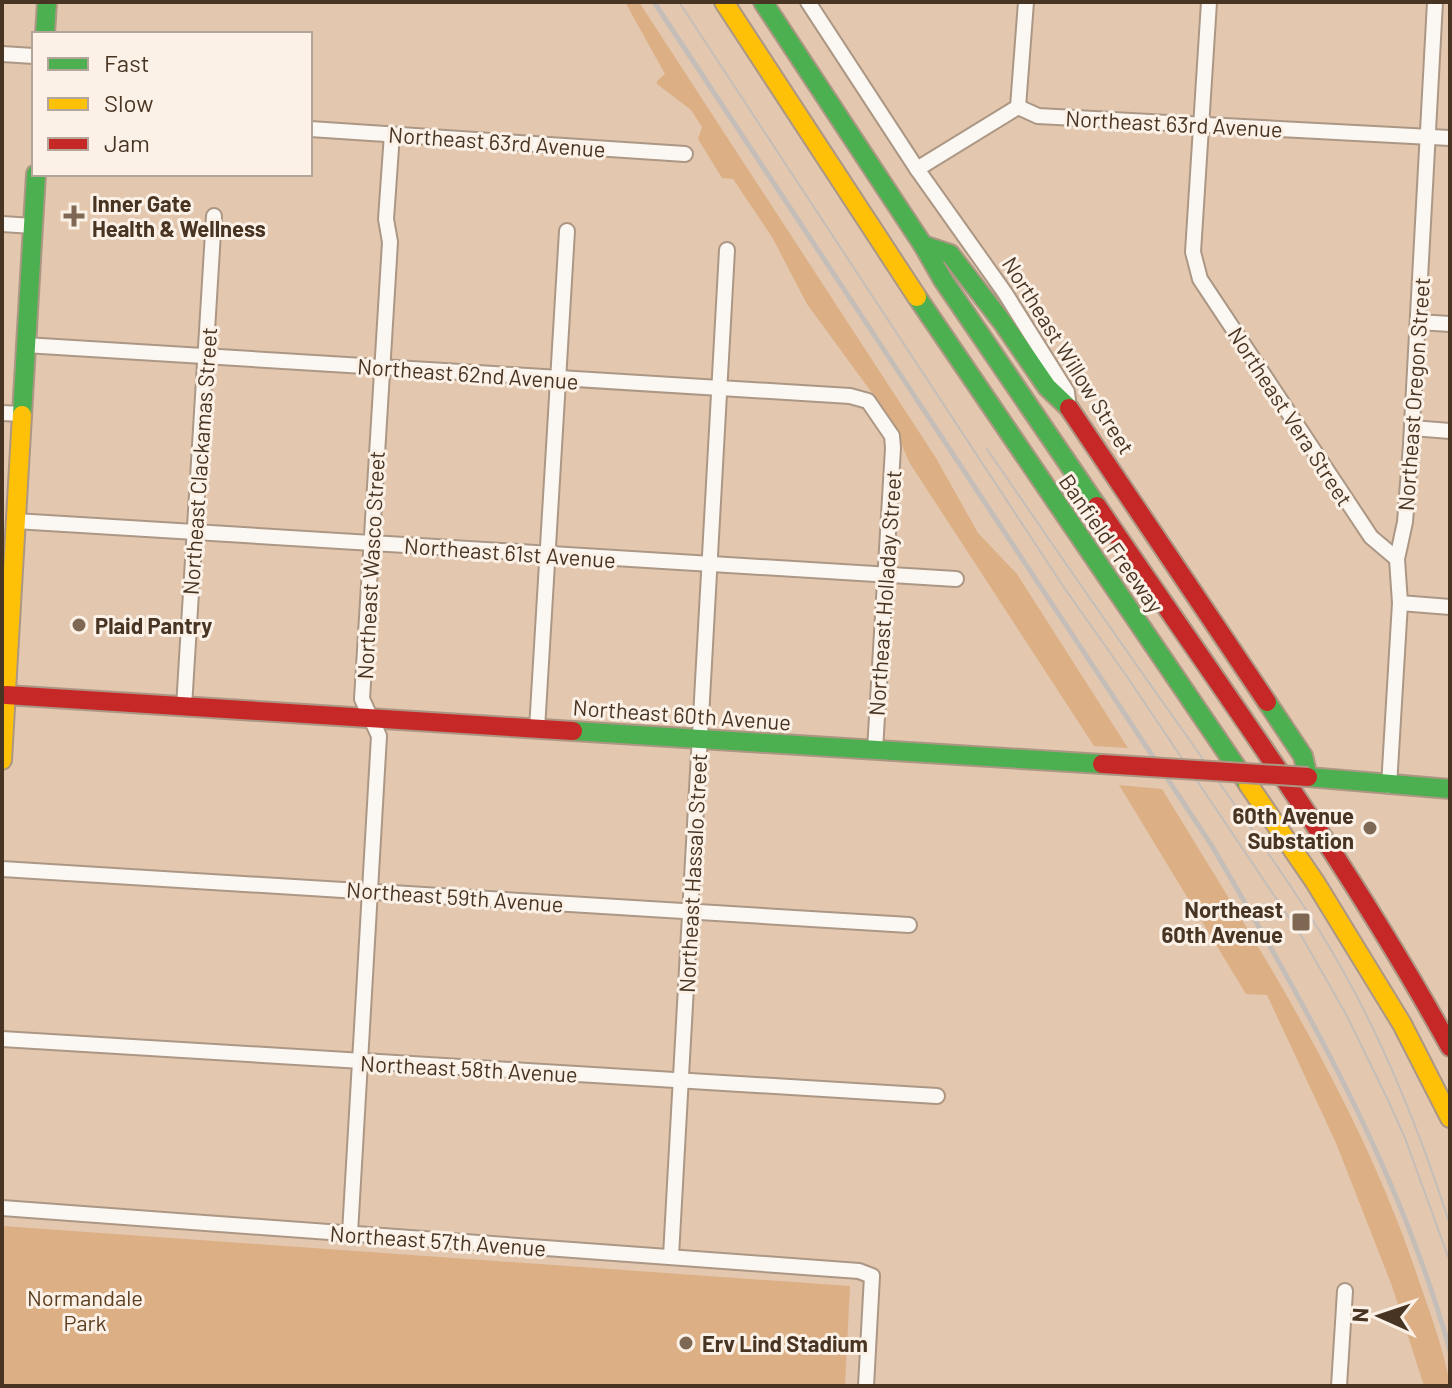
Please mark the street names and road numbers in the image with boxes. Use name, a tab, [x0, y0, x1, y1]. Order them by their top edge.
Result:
street label: Northeast 63rd Avenue	[1065, 104, 1283, 142]
street label: Northeast 63rd Avenue	[388, 120, 606, 162]
street label: Northeast Willow Street	[998, 252, 1140, 458]
street label: Northeast Oregon Street	[1392, 276, 1434, 512]
street label: Northeast Vera Street	[1223, 322, 1359, 510]
street label: Northeast Clackamas Street	[177, 326, 221, 596]
street label: Northeast 62nd Avenue	[356, 352, 580, 394]
street label: Northeast Wasco Street	[351, 450, 389, 680]
street label: Northeast Holladay Street	[862, 469, 906, 717]
street label: Banfield Freeway	[1054, 469, 1170, 617]
street label: Northeast 61st Avenue	[403, 532, 617, 572]
street label: Northeast 60th Avenue	[572, 693, 792, 735]
street label: Northeast Hassalo Street	[673, 753, 711, 993]
street label: Northeast 59th Avenue	[346, 875, 564, 917]
street label: Northeast 58th Avenue	[360, 1049, 578, 1087]
street label: Northeast 57th Avenue	[329, 1219, 547, 1261]

